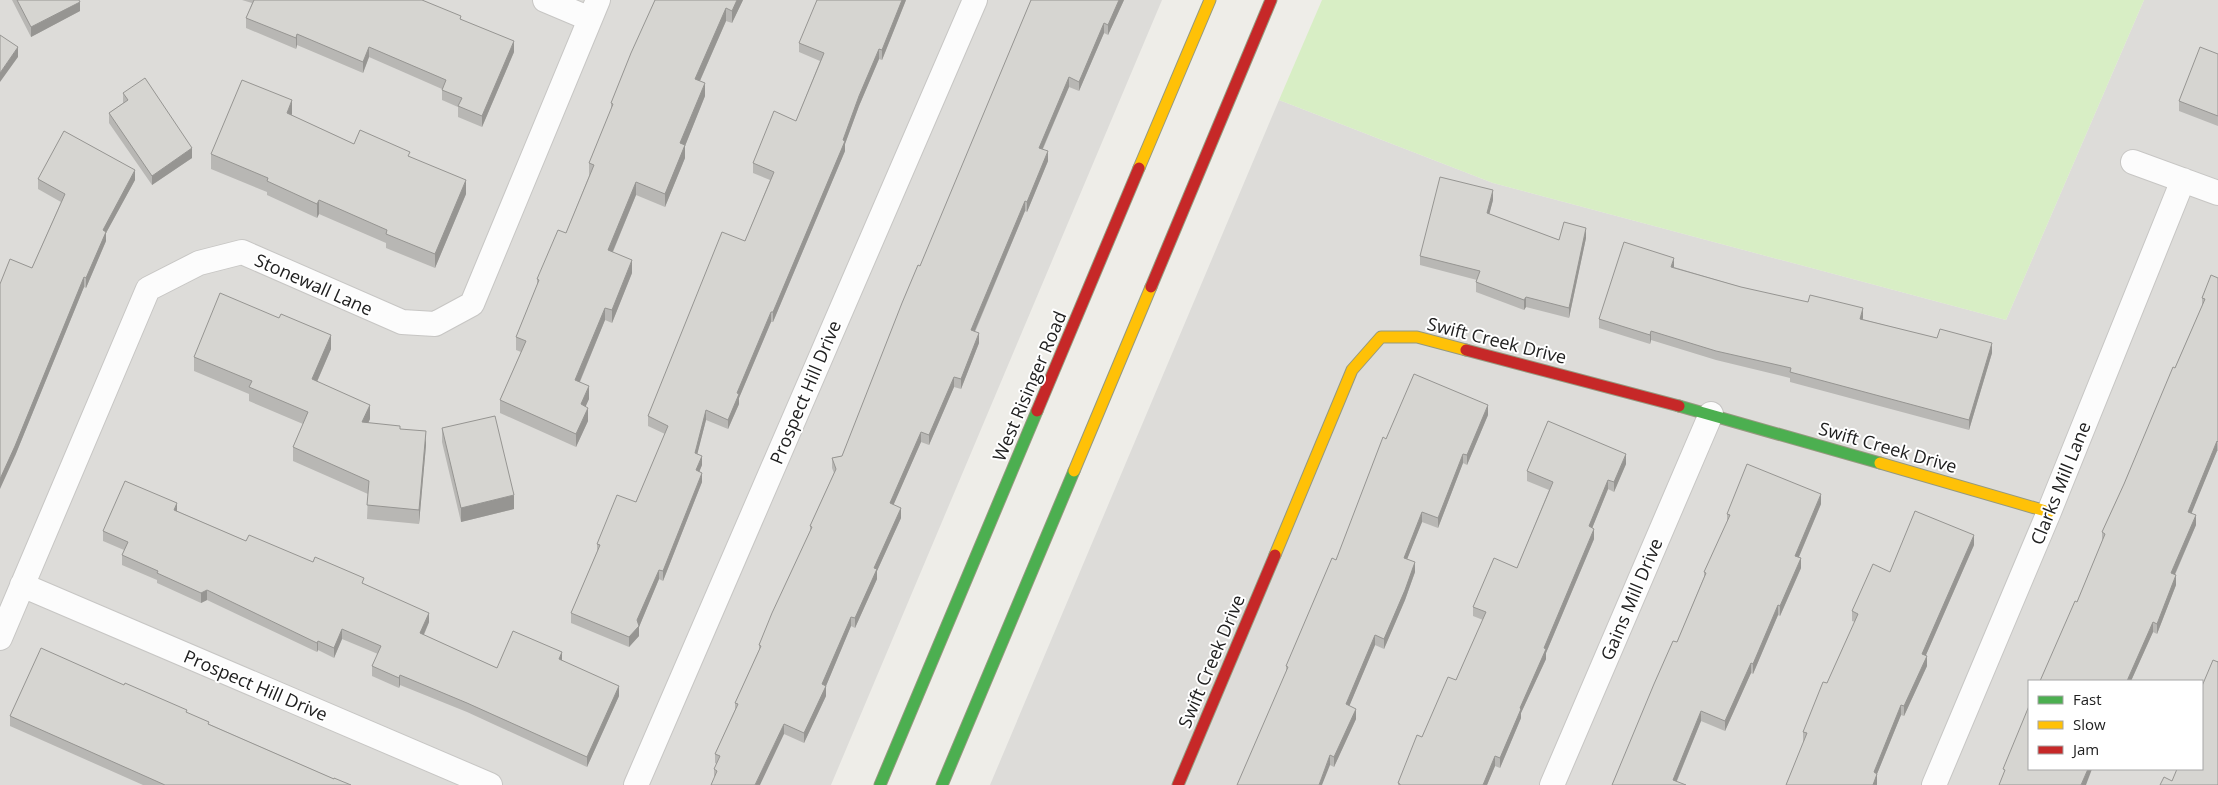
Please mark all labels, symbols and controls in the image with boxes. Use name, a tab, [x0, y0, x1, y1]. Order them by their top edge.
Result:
street label: Stonewall Lane	[251, 247, 377, 321]
street label: West Risinger Road	[986, 307, 1072, 465]
street label: Swift Creek Drive	[1425, 311, 1569, 369]
street label: Prospect Hill Drive	[764, 316, 846, 468]
street label: Swift Creek Drive	[1816, 416, 1960, 478]
street label: Clarks Mill Lane	[2024, 418, 2096, 548]
street label: Gains Mill Drive	[1594, 534, 1668, 664]
street label: Swift Creek Drive	[1172, 591, 1250, 731]
street label: Prospect Hill Drive	[180, 644, 332, 726]
legend	[2028, 680, 2203, 770]
text: Fast	[2073, 689, 2102, 709]
text: Slow	[2073, 714, 2106, 734]
text: Jam	[2071, 739, 2099, 759]

